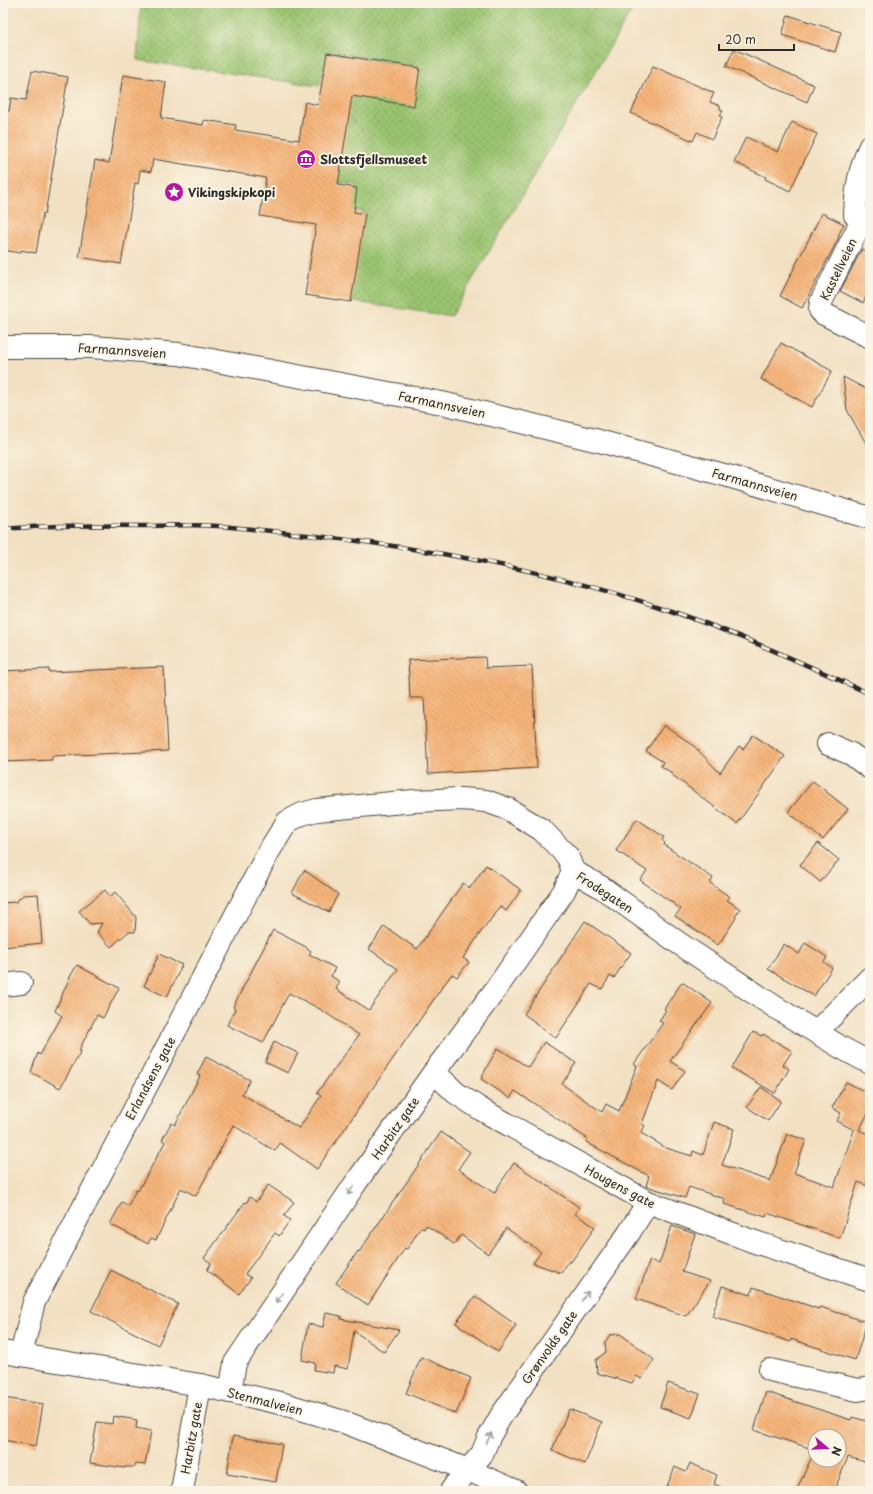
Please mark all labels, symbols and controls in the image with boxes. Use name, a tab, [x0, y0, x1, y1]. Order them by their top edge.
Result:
scale bar	[719, 26, 794, 52]
text: 20 m	[725, 30, 756, 48]
museum icon: Slottsfjellsmuseet	[295, 148, 317, 170]
place label: Slottsfjellsmuseet	[320, 150, 428, 168]
place icon: Vikingskipkopi	[163, 181, 185, 203]
place label: Vikingskipkopi	[188, 183, 276, 201]
street label: Kastellveien	[815, 235, 861, 303]
street label: Farmannsveien	[77, 338, 167, 362]
street label: Farmannsveien	[397, 386, 487, 422]
street label: Farmannsveien	[710, 463, 800, 505]
street label: Frodegaten	[573, 867, 637, 917]
street label: Erlandsens gate	[120, 1033, 180, 1123]
street label: Harbitz gate	[367, 1093, 423, 1163]
street label: Hougens gate	[581, 1160, 659, 1212]
one-way arrow	[347, 1184, 355, 1195]
one-way arrow	[581, 1291, 589, 1302]
one-way arrow	[275, 1292, 283, 1303]
street label: Grønvolds gate	[517, 1307, 581, 1387]
street label: Stenmalveien	[225, 1383, 305, 1419]
street label: Harbitz gate	[176, 1401, 206, 1475]
north arrow	[807, 1428, 847, 1468]
one-way arrow	[486, 1432, 493, 1444]
text: N	[827, 1445, 846, 1459]

